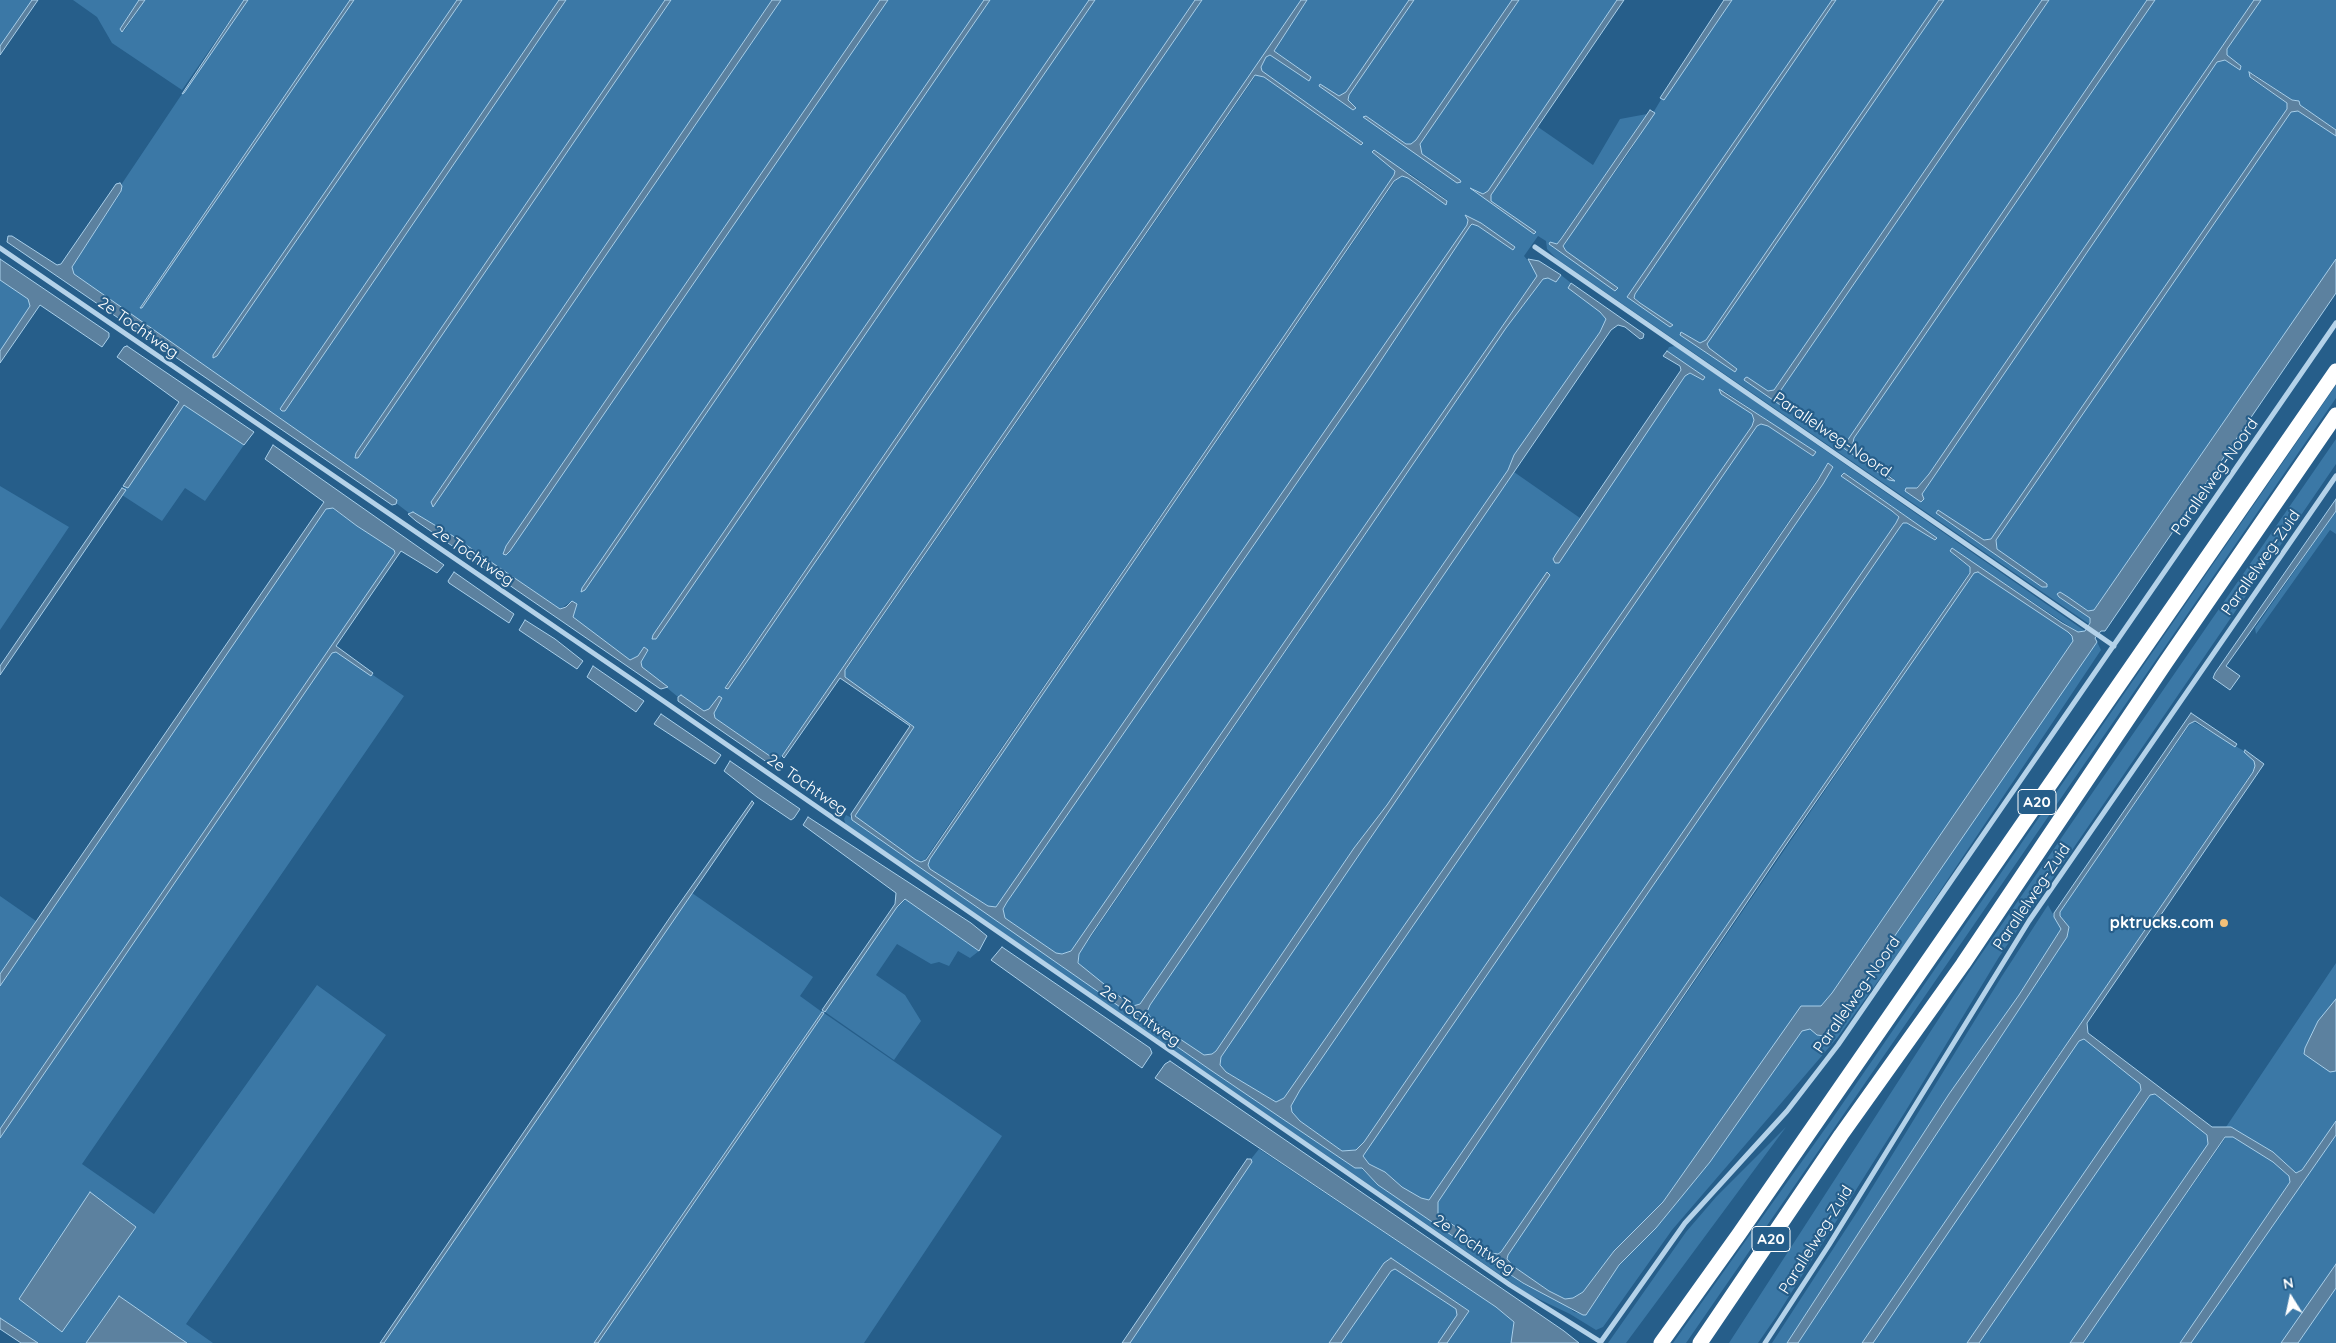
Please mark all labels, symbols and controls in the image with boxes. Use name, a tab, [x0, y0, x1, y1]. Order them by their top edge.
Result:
street label: 2e Tochtweg	[94, 293, 182, 363]
street label: Parallelweg-Noord	[1769, 388, 1895, 482]
street label: Parallelweg-Noord	[2168, 415, 2262, 539]
street label: Parallelweg-Zuid	[2218, 507, 2304, 619]
street label: 2e Tochtweg	[429, 522, 517, 590]
street label: 2e Tochtweg	[763, 750, 851, 820]
road number: A20	[2018, 790, 2056, 814]
street label: Parallelweg-Zuid	[1989, 840, 2075, 954]
place label: pktrucks.com	[2110, 913, 2214, 933]
marker: pktrucks.com	[2218, 917, 2230, 929]
street label: Parallelweg-Noord	[1810, 933, 1904, 1057]
street label: 2e Tochtweg	[1096, 981, 1184, 1051]
street label: Parallelweg-Zuid	[1775, 1182, 1857, 1298]
street label: 2e Tochtweg	[1430, 1211, 1518, 1279]
road number: A20	[1752, 1226, 1790, 1252]
north arrow	[2266, 1273, 2316, 1323]
text: N	[2282, 1273, 2295, 1293]

